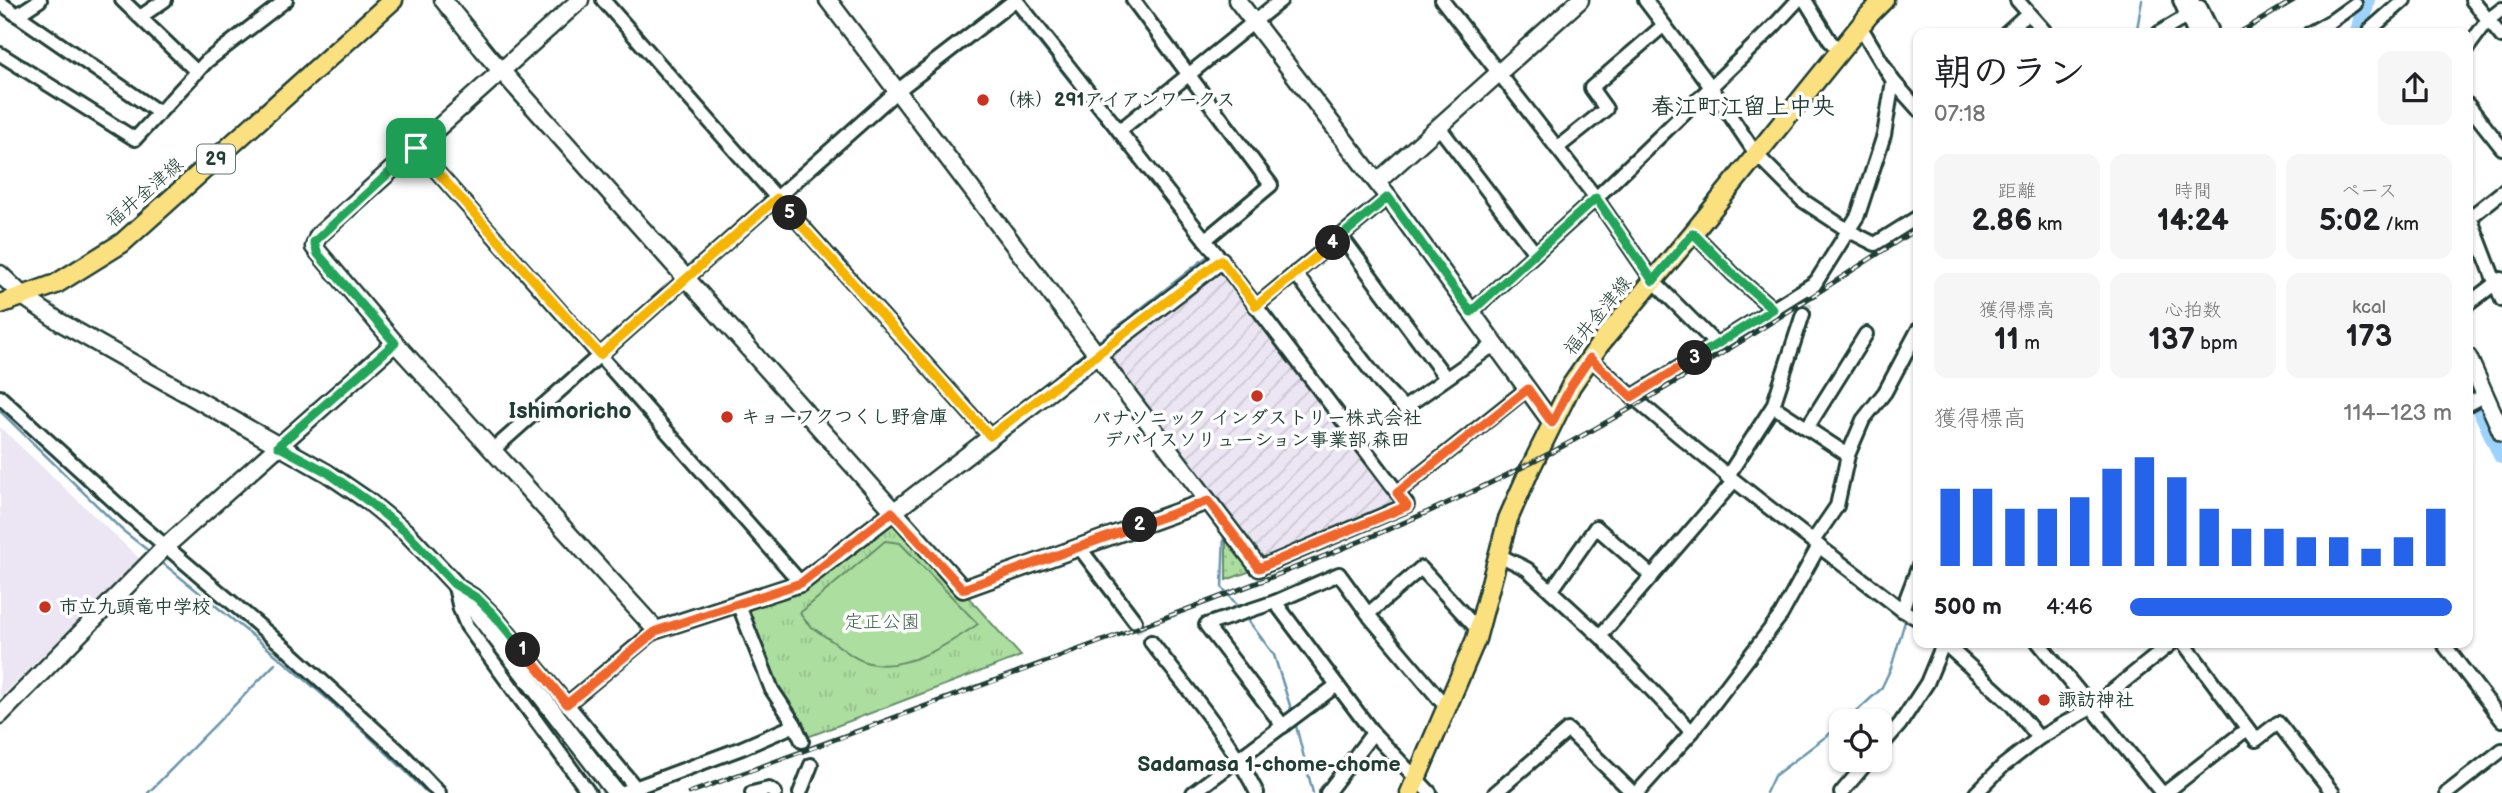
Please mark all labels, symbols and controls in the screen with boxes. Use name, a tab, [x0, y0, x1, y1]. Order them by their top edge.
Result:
text: 朝のラン	[1934, 51, 2086, 96]
button: share	[2378, 51, 2452, 125]
place label: （株）291アイアンワークス	[997, 89, 1235, 112]
marker: （株）291アイアンワークス	[975, 92, 991, 108]
district label: 春江町江留上中央	[1651, 93, 1835, 121]
text: 07:18	[1934, 100, 1986, 128]
pin	[386, 118, 446, 178]
icon: arrive	[397, 129, 435, 167]
road number: 29	[197, 144, 235, 174]
street label: 福井金津線	[102, 153, 188, 233]
text: 距離	[1998, 180, 2036, 203]
text: 時間	[2174, 180, 2212, 203]
text: ペース	[2341, 180, 2397, 203]
pin: 5	[772, 196, 808, 230]
text: 5	[784, 201, 795, 224]
text: 2.86	[1972, 203, 2032, 239]
text: 14:24	[2157, 203, 2229, 239]
text: 5:02	[2319, 203, 2380, 239]
text: km	[2032, 213, 2062, 236]
text: /km	[2380, 213, 2419, 236]
pin: 4	[1316, 226, 1350, 260]
text: 4	[1327, 231, 1338, 254]
street label: 福井金津線	[1559, 272, 1637, 360]
text: kcal	[2352, 296, 2386, 319]
text: 獲得標高	[1979, 299, 2055, 322]
text: 心拍数	[2164, 299, 2222, 322]
text: 173	[2346, 319, 2392, 355]
text: 11	[1994, 322, 2019, 358]
text: 137	[2148, 322, 2195, 358]
text: m	[2019, 332, 2040, 355]
text: bpm	[2195, 332, 2238, 355]
pin: 3	[1678, 340, 1712, 376]
text: 3	[1689, 346, 1700, 369]
marker: パナソニック インダストリー株式会社 デバイスソリューション事業部 森田	[1249, 388, 1265, 404]
district label: Ishimoricho	[508, 397, 632, 425]
text: 114–123 m	[2344, 399, 2452, 427]
text: 獲得標高	[1934, 405, 2026, 433]
place label: キョーフクつくし野倉庫	[741, 406, 948, 429]
place label: パナソニック インダストリー株式会社 デバイスソリューション事業部 森田	[1092, 407, 1422, 452]
marker: キョーフクつくし野倉庫	[719, 409, 735, 425]
pin: 2	[1122, 508, 1158, 542]
text: 2	[1134, 513, 1145, 536]
text: 500 m	[1934, 593, 2002, 621]
text: 4:46	[2046, 593, 2093, 621]
place label: 市立九頭竜中学校	[59, 596, 211, 619]
marker: 市立九頭竜中学校	[37, 599, 53, 615]
park label: 定正公園	[844, 611, 920, 634]
pin: 1	[505, 632, 540, 668]
text: 1	[519, 638, 527, 661]
place label: 諏訪神社	[2058, 689, 2134, 712]
marker: 諏訪神社	[2036, 692, 2052, 708]
map controls	[1829, 709, 1892, 772]
button: locate	[1829, 709, 1892, 772]
district label: Sadamasa 1-chome-chome	[1138, 752, 1400, 777]

